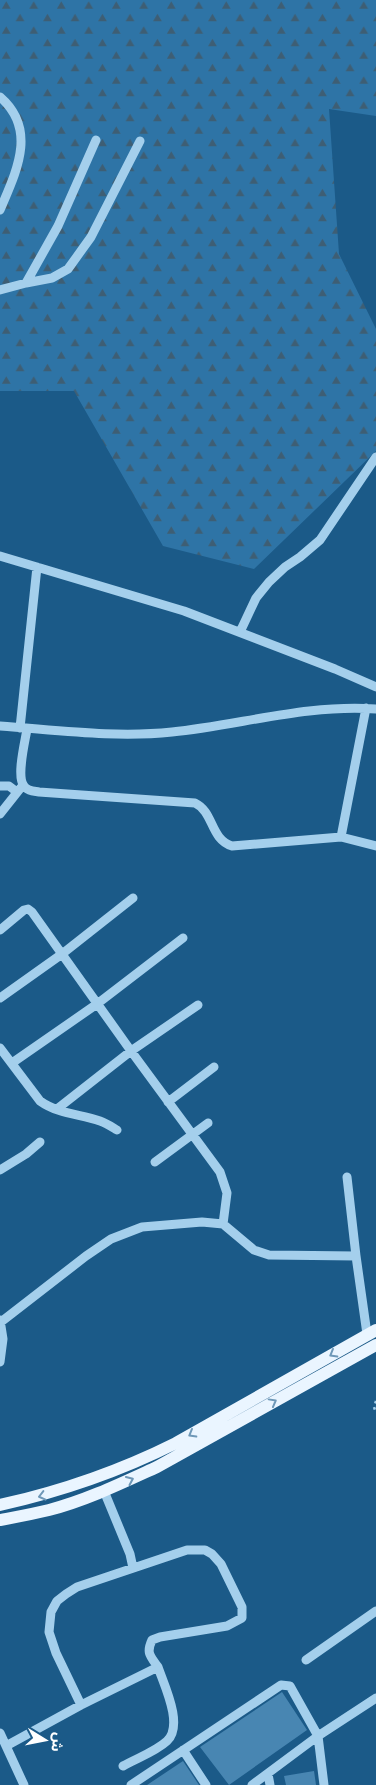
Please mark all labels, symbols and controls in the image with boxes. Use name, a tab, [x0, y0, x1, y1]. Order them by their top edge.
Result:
one-way arrow	[330, 1347, 339, 1357]
one-way arrow	[267, 1399, 276, 1409]
one-way arrow	[189, 1428, 198, 1438]
one-way arrow	[125, 1475, 134, 1486]
one-way arrow	[39, 1490, 47, 1500]
north arrow	[20, 1715, 70, 1765]
text: ش	[46, 1731, 70, 1754]

